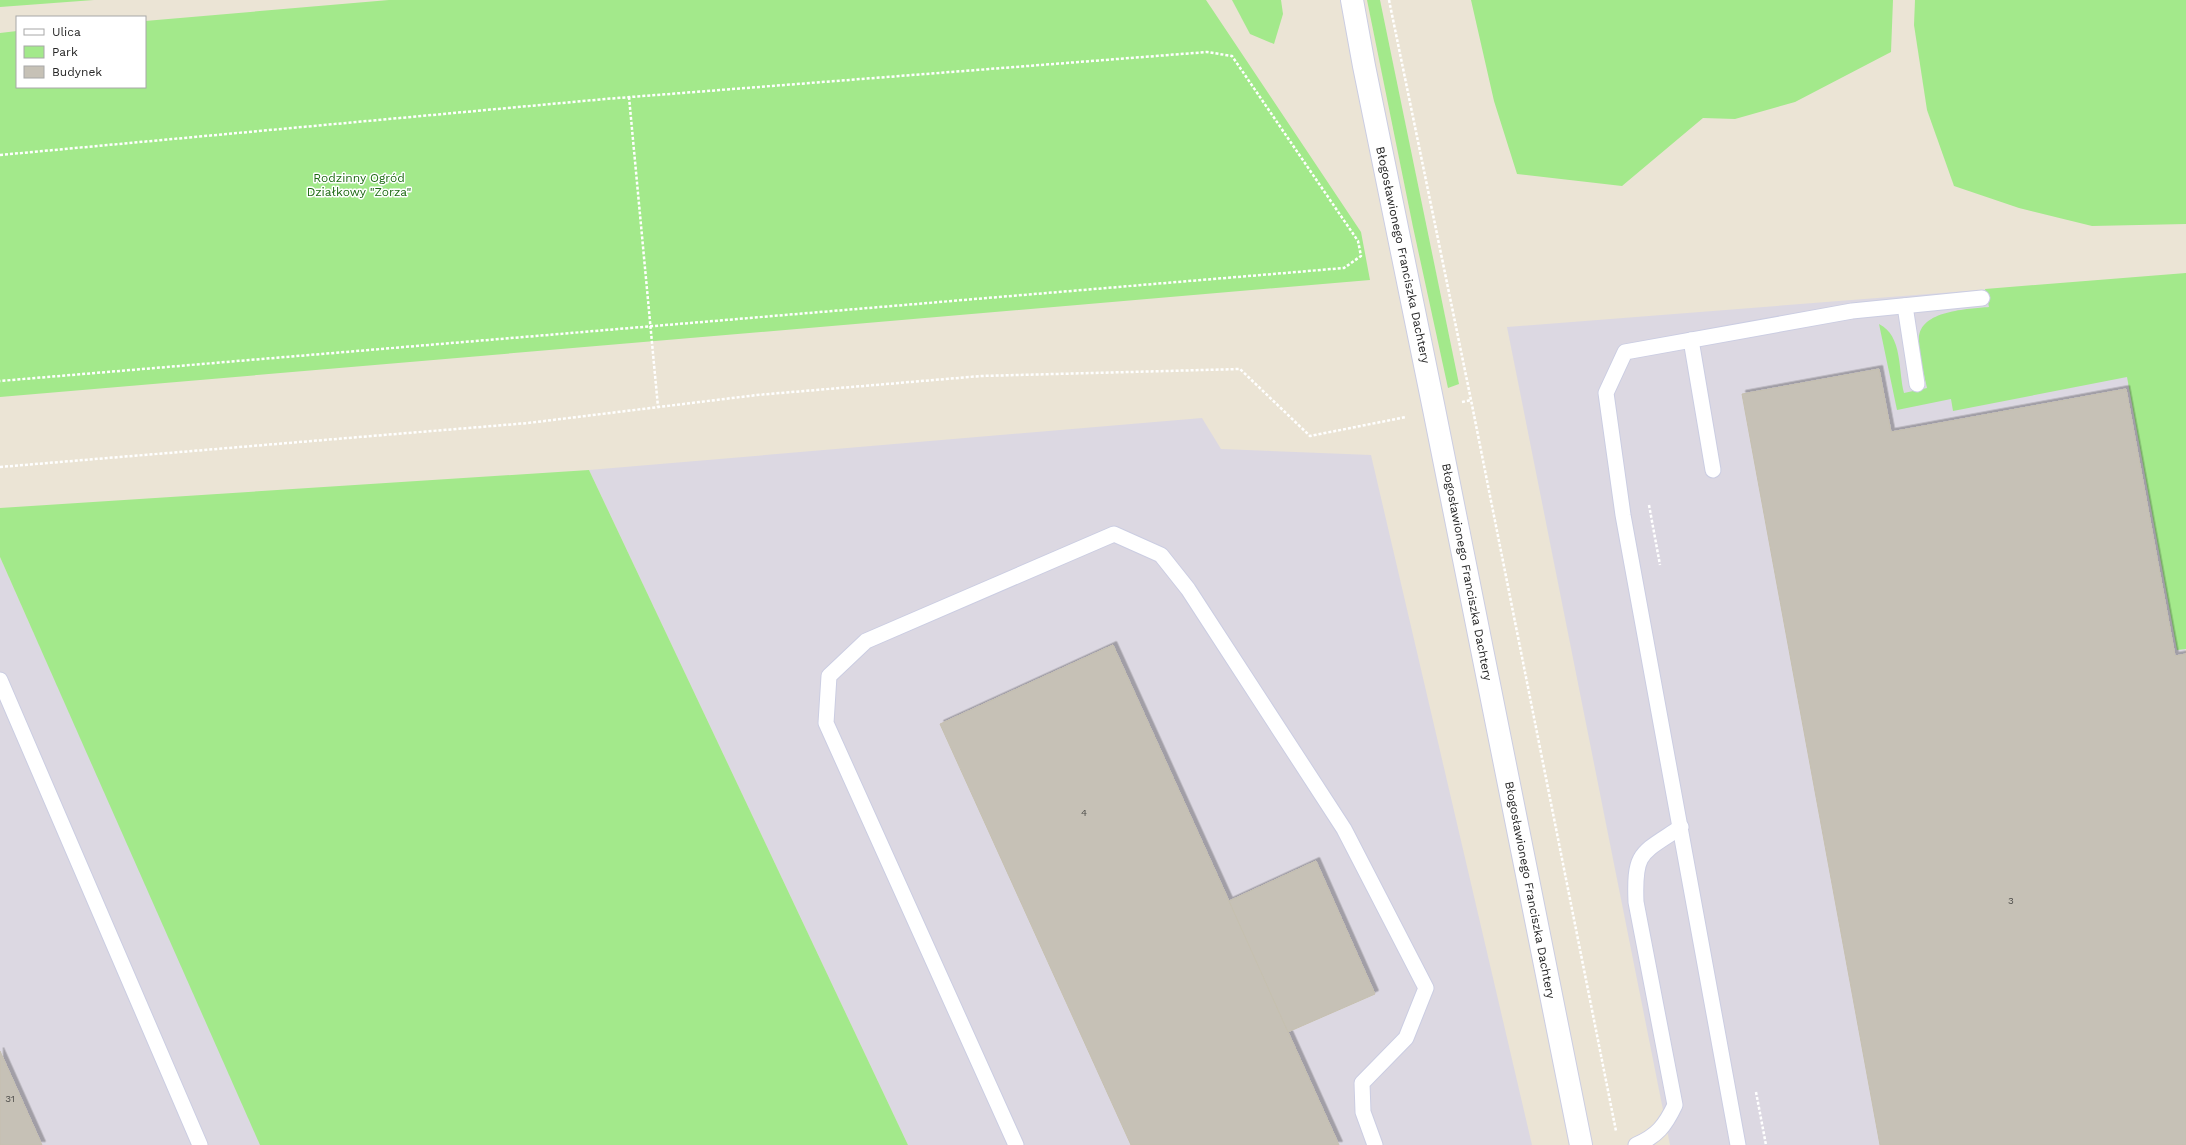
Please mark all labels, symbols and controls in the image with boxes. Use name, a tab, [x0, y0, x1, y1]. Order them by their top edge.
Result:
legend	[16, 16, 146, 88]
text: Ulica	[52, 25, 81, 39]
text: Park	[52, 45, 78, 59]
text: Budynek	[52, 65, 102, 79]
street label: Błogosławionego Franciszka Dachtery	[1373, 145, 1433, 365]
park label: Rodzinny Ogród Działkowy "Zorza"	[307, 171, 412, 199]
street label: Błogosławionego Franciszka Dachtery	[1439, 462, 1495, 683]
street label: Błogosławionego Franciszka Dachtery	[1502, 780, 1558, 1001]
house number: 4	[1081, 807, 1087, 818]
house number: 3	[2008, 895, 2014, 906]
house number: 31	[5, 1093, 15, 1104]

